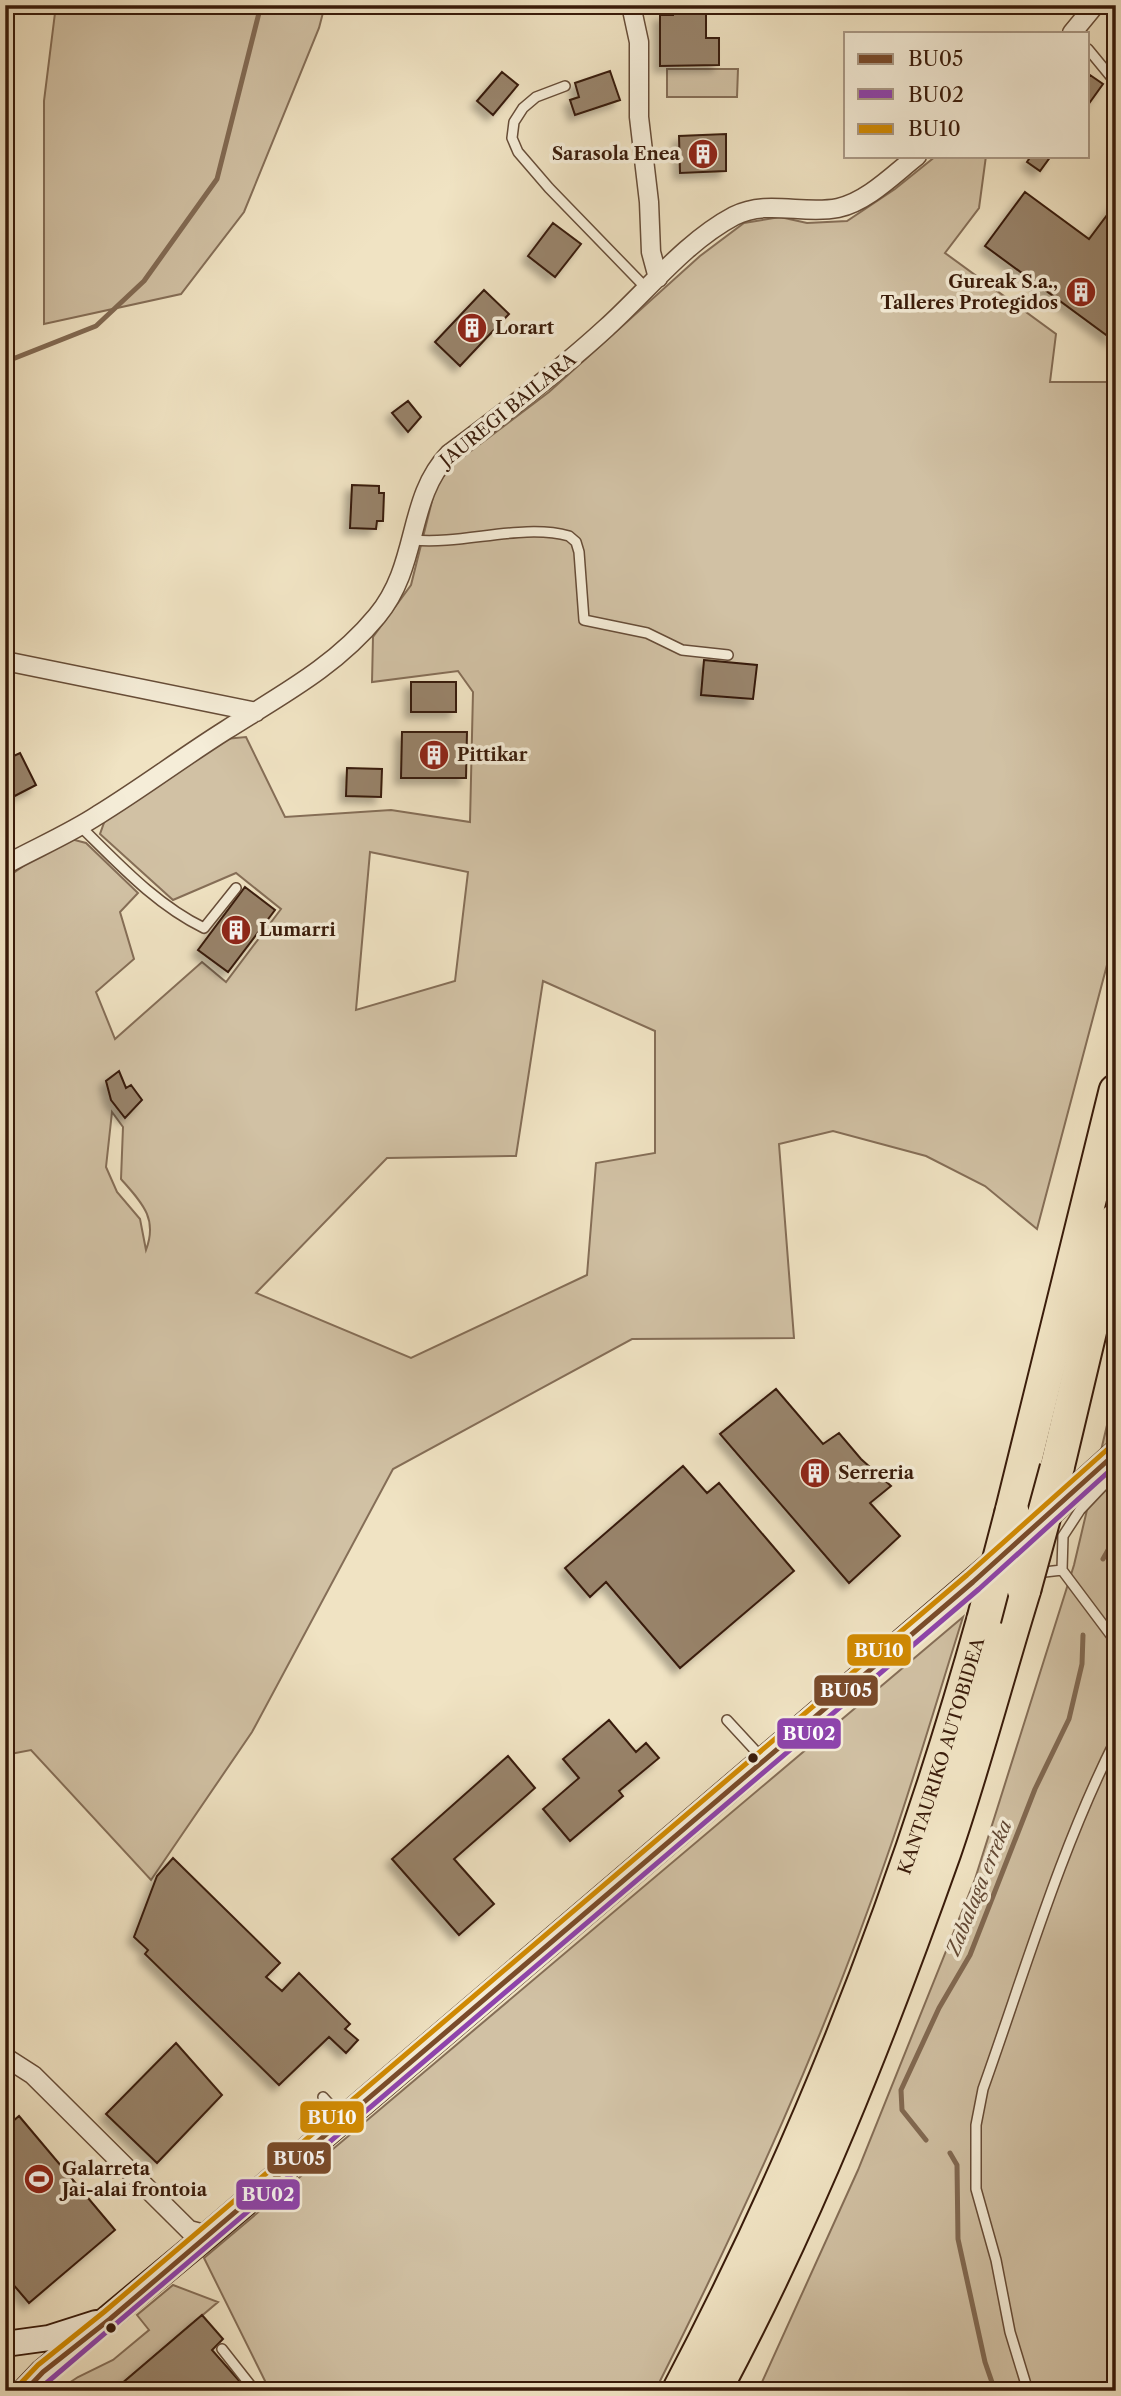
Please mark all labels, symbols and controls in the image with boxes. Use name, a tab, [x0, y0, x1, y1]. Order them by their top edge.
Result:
legend	[844, 32, 1090, 158]
text: BU05	[908, 46, 963, 71]
text: BU02	[908, 82, 964, 107]
text: BU10	[908, 116, 961, 141]
building icon: Sarasola Enea	[686, 137, 720, 171]
place label: Sarasola Enea	[552, 143, 681, 165]
place label: Gureak S.a., Talleres Protegidos	[880, 271, 1058, 314]
building icon: Gureak S.a., Talleres Protegidos	[1064, 275, 1098, 309]
building icon: Lorart	[455, 311, 489, 345]
place label: Lorart	[495, 317, 555, 339]
street label: JAUREGI BAILARA	[433, 348, 581, 473]
building icon: Pittikar	[417, 738, 451, 772]
place label: Pittikar	[457, 744, 528, 766]
building icon: Lumarri	[219, 913, 253, 947]
place label: Lumarri	[259, 919, 336, 941]
building icon: Serreria	[798, 1456, 832, 1490]
place label: Serreria	[838, 1462, 915, 1484]
line badge: BU10	[846, 1633, 912, 1667]
street label: KANTAURIKO AUTOBIDEA	[894, 1635, 989, 1877]
text: BU10	[854, 1639, 904, 1662]
line badge: BU05	[813, 1674, 879, 1707]
text: BU05	[820, 1679, 872, 1702]
line badge: BU02	[776, 1717, 842, 1750]
text: BU02	[783, 1722, 835, 1745]
unlabelled marker	[746, 1751, 760, 1765]
water label: Zabalaga erreka	[941, 1816, 1017, 1960]
line badge: BU10	[299, 2100, 365, 2134]
text: BU10	[307, 2106, 357, 2129]
line badge: BU05	[266, 2141, 332, 2175]
text: BU05	[273, 2147, 325, 2170]
place label: Galarreta Jai-alai frontoia	[59, 2158, 208, 2201]
sports icon: Galarreta Jai-alai frontoia	[22, 2162, 56, 2196]
line badge: BU02	[235, 2178, 301, 2211]
text: BU02	[242, 2183, 294, 2206]
unlabelled marker	[104, 2321, 118, 2335]

